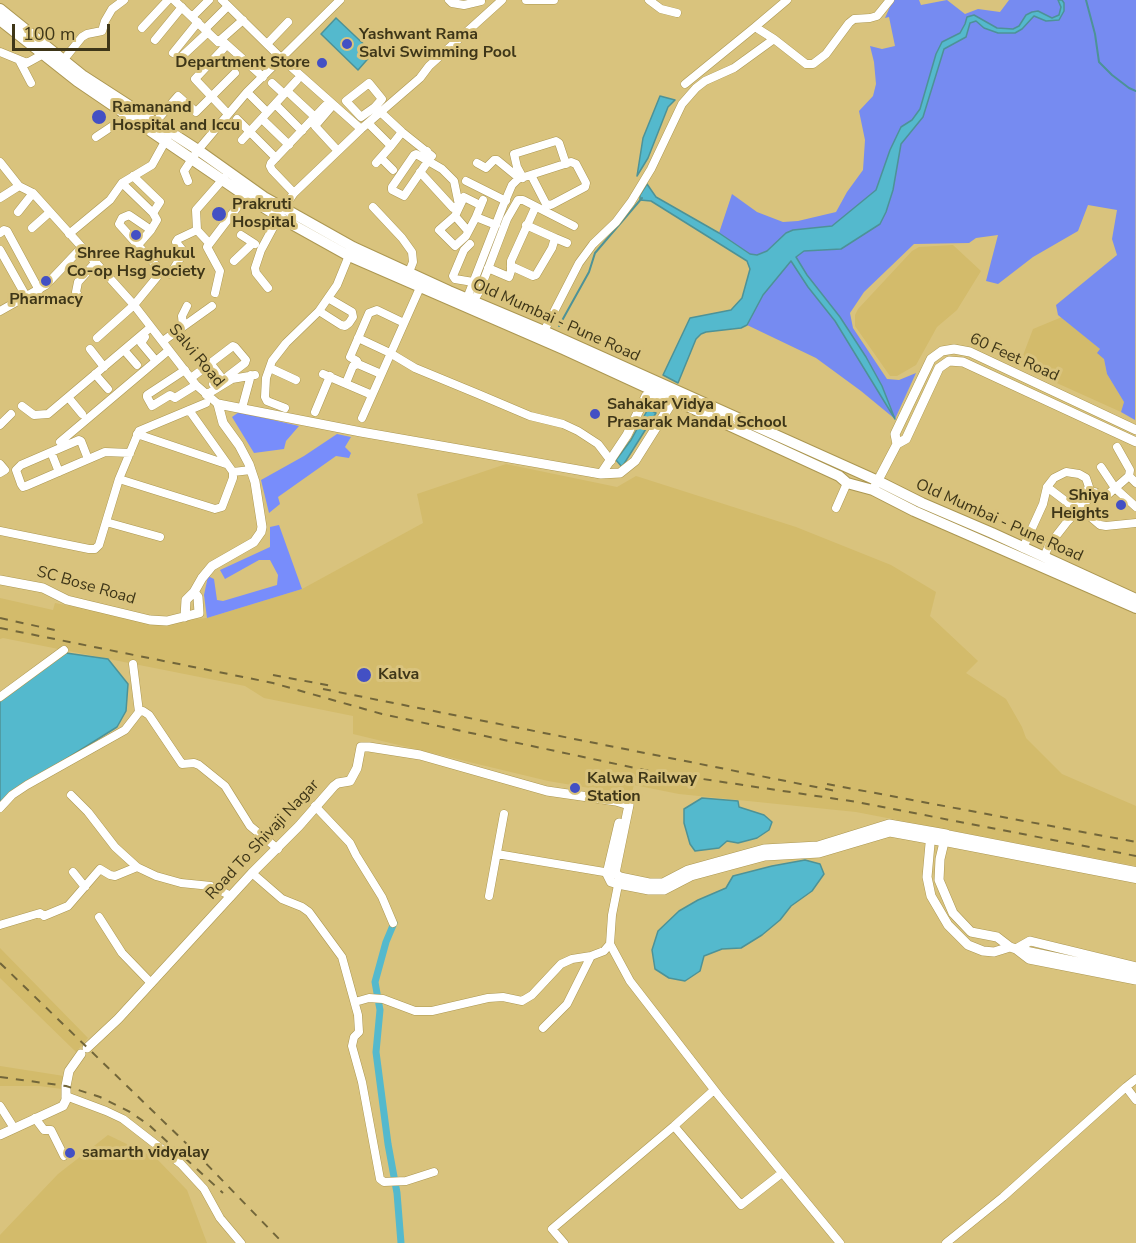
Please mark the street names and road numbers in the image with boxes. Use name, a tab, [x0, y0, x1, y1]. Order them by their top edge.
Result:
street label: Old Mumbai - Pune Road	[469, 275, 643, 367]
street label: Salvi Road	[164, 321, 228, 391]
street label: 60 Feet Road	[966, 330, 1062, 386]
street label: Old Mumbai - Pune Road	[912, 475, 1086, 567]
street label: SC Bose Road	[34, 563, 138, 609]
street label: Road To Shivaji Nagar	[202, 776, 324, 904]

